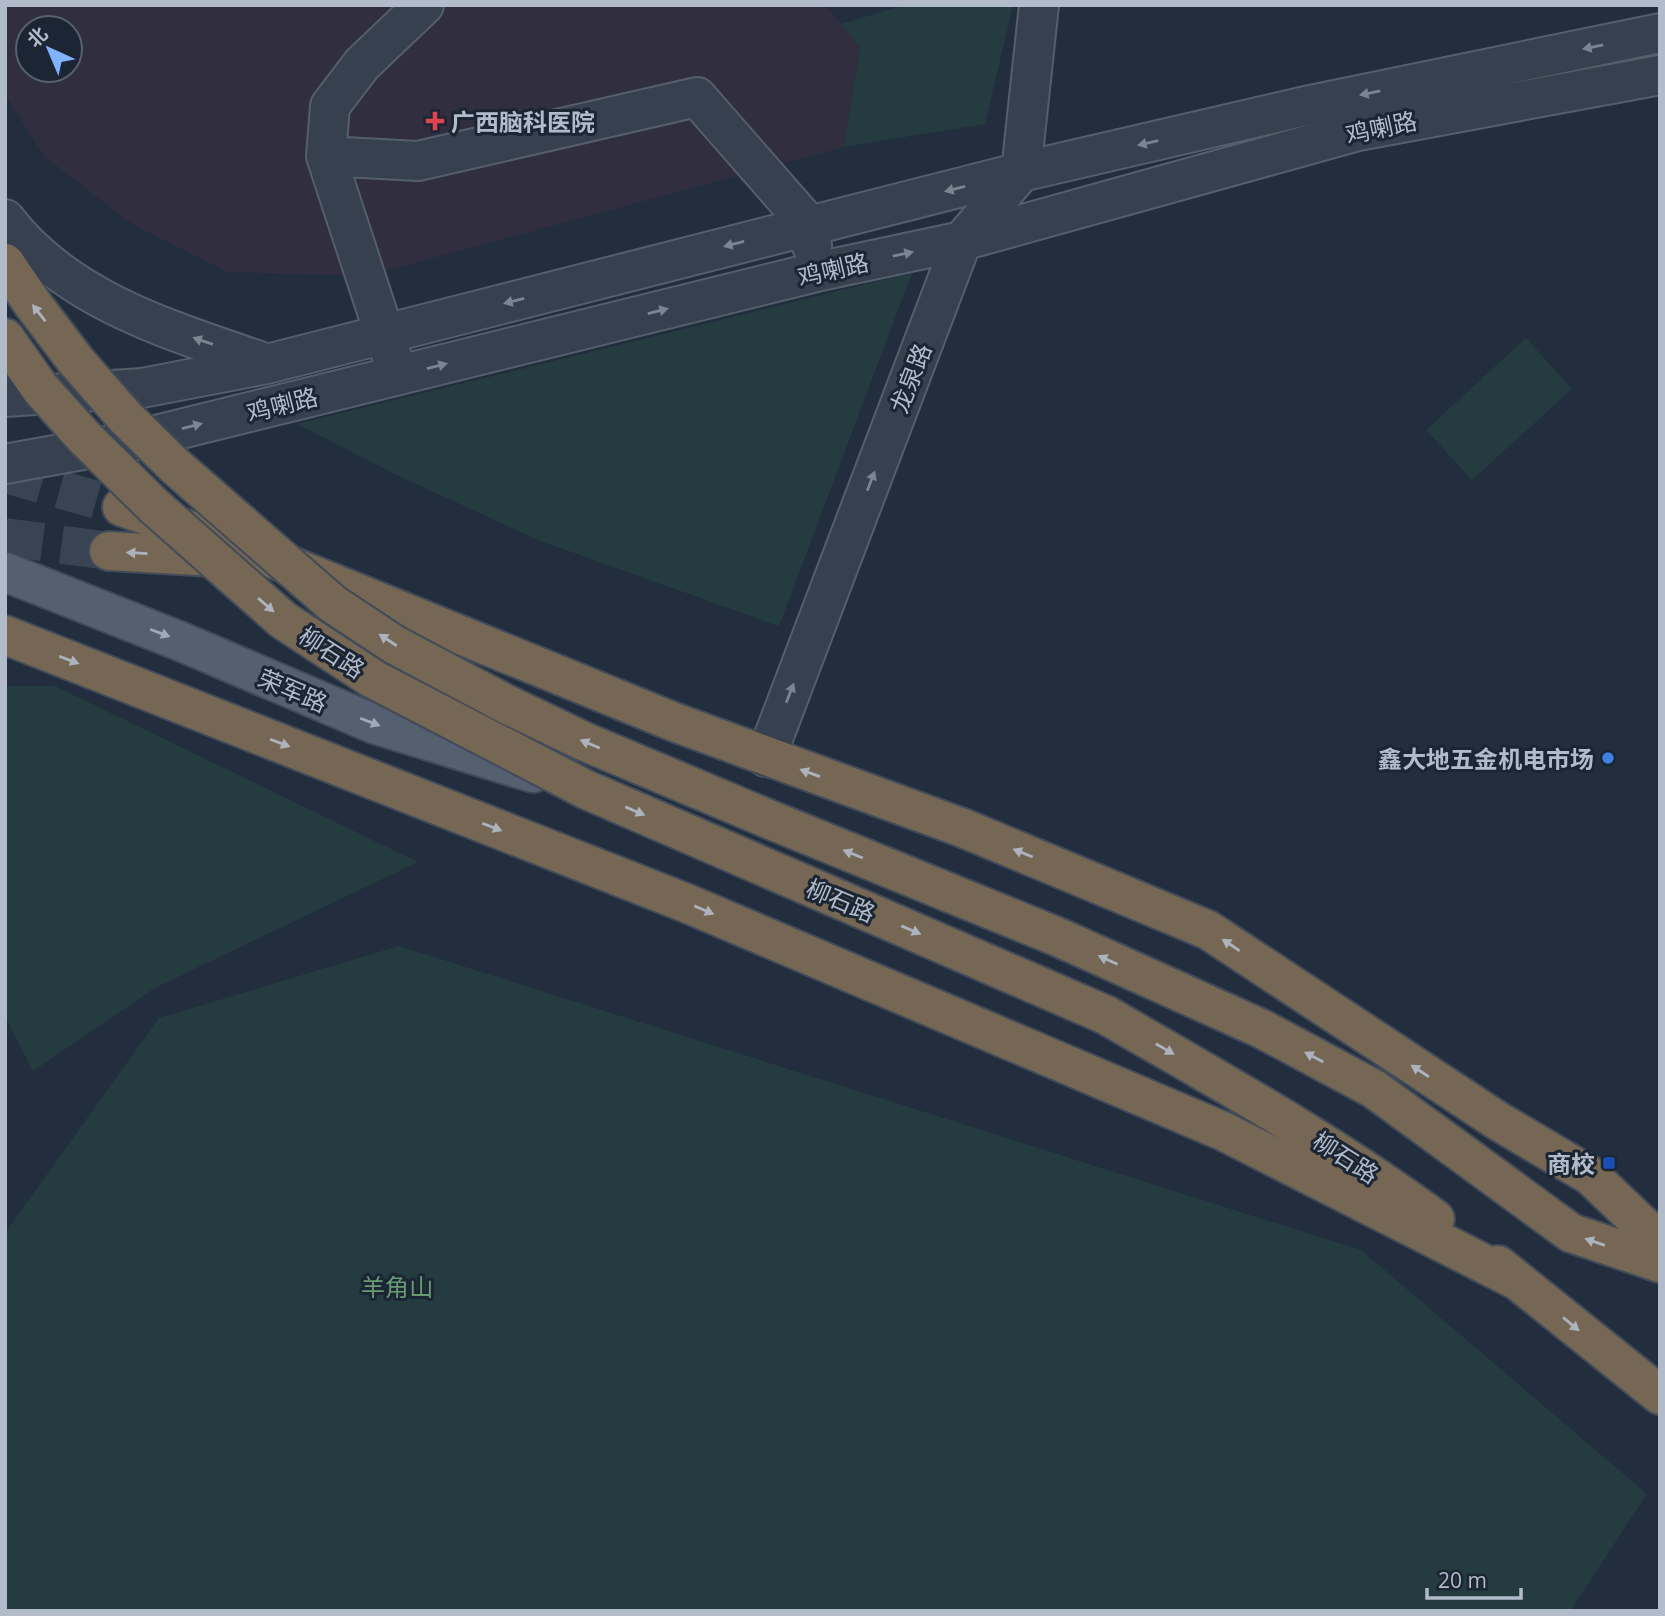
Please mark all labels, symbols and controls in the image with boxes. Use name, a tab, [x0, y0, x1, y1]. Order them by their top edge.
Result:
north arrow	[14, 14, 84, 84]
text: 北	[21, 21, 53, 53]
one-way arrow	[1582, 42, 1604, 53]
one-way arrow	[1359, 88, 1381, 99]
street label: 鸡喇路	[1342, 103, 1420, 151]
place label: 广西脑科医院	[451, 105, 595, 138]
marker: 广西脑科医院	[425, 111, 445, 131]
one-way arrow	[1137, 138, 1159, 149]
one-way arrow	[944, 184, 966, 195]
one-way arrow	[723, 239, 745, 250]
street label: 鸡喇路	[794, 245, 872, 293]
one-way arrow	[892, 248, 914, 259]
one-way arrow	[503, 296, 524, 306]
one-way arrow	[33, 304, 47, 322]
one-way arrow	[647, 305, 669, 316]
one-way arrow	[192, 335, 213, 346]
street label: 龙泉路	[882, 338, 938, 418]
one-way arrow	[426, 360, 448, 371]
street label: 鸡喇路	[243, 379, 321, 429]
one-way arrow	[181, 420, 203, 431]
one-way arrow	[866, 470, 877, 491]
one-way arrow	[126, 547, 148, 558]
one-way arrow	[257, 597, 275, 613]
street label: 柳石路	[293, 619, 371, 685]
one-way arrow	[150, 628, 171, 639]
one-way arrow	[378, 633, 398, 646]
one-way arrow	[58, 655, 79, 666]
street label: 荣军路	[253, 661, 333, 719]
one-way arrow	[785, 683, 796, 704]
one-way arrow	[359, 716, 380, 727]
one-way arrow	[270, 738, 291, 749]
one-way arrow	[580, 738, 600, 750]
place label: 鑫大地五金机电市场	[1378, 742, 1594, 775]
marker: 鑫大地五金机电市场	[1600, 750, 1616, 766]
one-way arrow	[800, 767, 821, 778]
one-way arrow	[625, 805, 645, 817]
one-way arrow	[482, 821, 503, 832]
one-way arrow	[843, 848, 864, 859]
one-way arrow	[1012, 848, 1033, 859]
street label: 柳石路	[801, 871, 881, 929]
one-way arrow	[693, 905, 714, 916]
one-way arrow	[901, 925, 922, 936]
one-way arrow	[1221, 939, 1240, 952]
one-way arrow	[1098, 954, 1119, 965]
one-way arrow	[1156, 1043, 1175, 1055]
one-way arrow	[1304, 1051, 1324, 1063]
one-way arrow	[1411, 1064, 1430, 1077]
street label: 柳石路	[1307, 1124, 1385, 1190]
place label: 商校	[1547, 1147, 1595, 1180]
marker: 商校	[1601, 1155, 1617, 1171]
one-way arrow	[1585, 1236, 1606, 1246]
park label: 羊角山	[361, 1270, 433, 1303]
one-way arrow	[1562, 1316, 1579, 1331]
scale bar	[1427, 1556, 1522, 1600]
text: 20 m	[1438, 1566, 1487, 1594]

